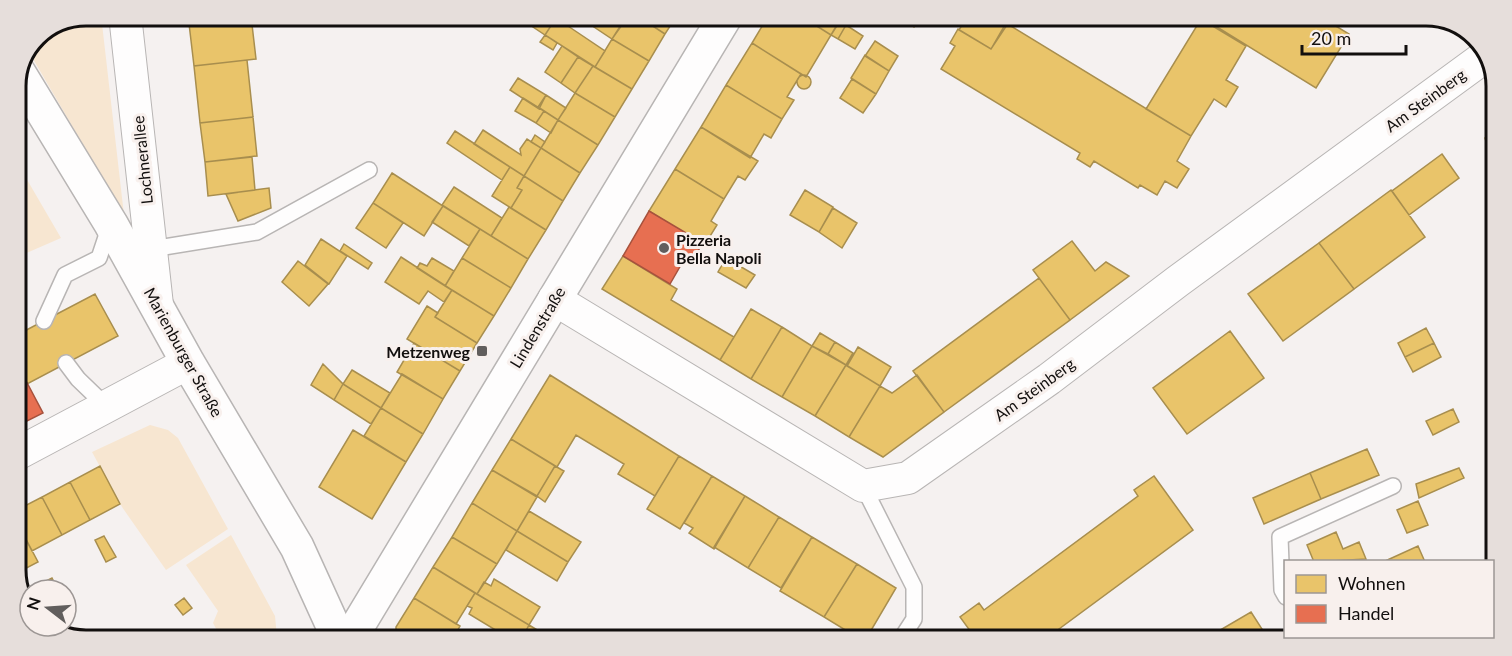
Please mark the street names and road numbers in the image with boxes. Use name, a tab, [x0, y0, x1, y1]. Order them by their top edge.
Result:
street label: Am Steinberg	[1381, 64, 1469, 136]
street label: Lochnerallee	[128, 115, 156, 205]
street label: Lindenstraße	[505, 283, 569, 371]
street label: Marienburger Straße	[141, 284, 227, 420]
street label: Am Steinberg	[990, 353, 1078, 425]

